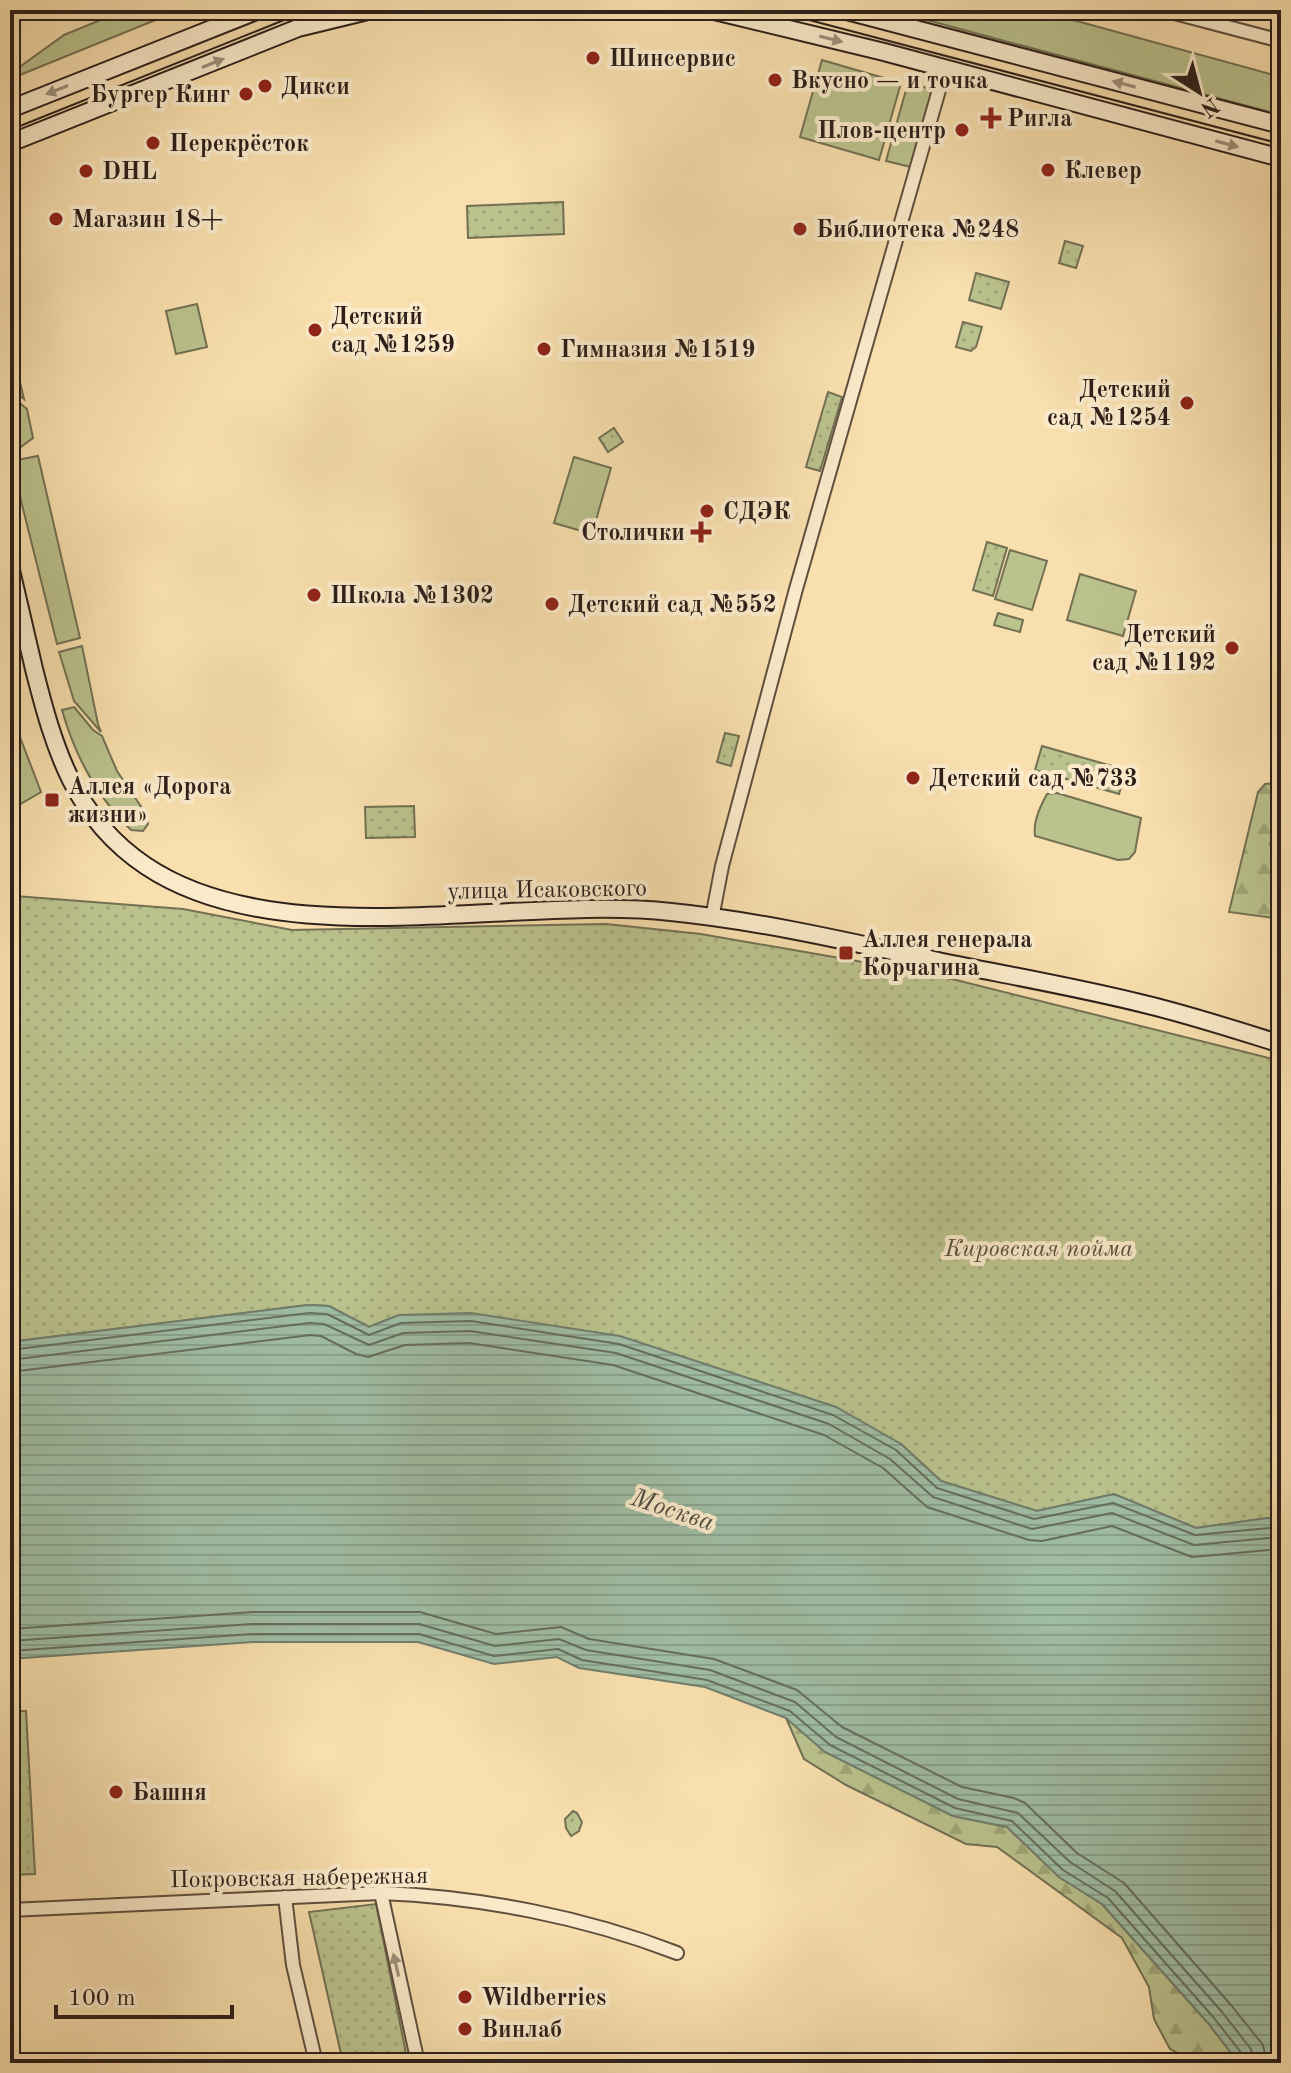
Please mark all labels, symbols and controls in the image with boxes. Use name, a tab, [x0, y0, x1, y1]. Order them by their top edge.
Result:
one-way arrow	[819, 34, 844, 46]
place label: Шинсервис	[609, 48, 736, 72]
marker: Шинсервис	[584, 49, 602, 67]
north arrow	[1159, 52, 1239, 132]
one-way arrow	[201, 56, 225, 69]
place label: Вкусно — и точка	[791, 70, 988, 94]
marker: Вкусно — и точка	[766, 71, 784, 89]
place label: Дикси	[281, 76, 350, 100]
marker: Дикси	[256, 77, 274, 95]
one-way arrow	[1112, 78, 1137, 90]
one-way arrow	[45, 84, 69, 97]
place label: Бургер Кинг	[90, 84, 230, 108]
marker: Бургер Кинг	[237, 85, 255, 103]
text: N	[1196, 93, 1223, 121]
place label: Ригла	[1007, 108, 1072, 132]
marker: Ригла	[982, 109, 1000, 127]
place label: Плов-центр	[817, 120, 946, 144]
marker: Плов-центр	[953, 121, 971, 139]
place label: Перекрёсток	[169, 133, 309, 157]
marker: Перекрёсток	[144, 134, 162, 152]
one-way arrow	[1215, 138, 1240, 150]
place label: Клевер	[1064, 160, 1142, 184]
place label: DHL	[102, 161, 157, 185]
marker: Клевер	[1039, 161, 1057, 179]
marker: DHL	[77, 162, 95, 180]
place label: Магазин 18+	[72, 209, 223, 233]
marker: Магазин 18+	[47, 210, 65, 228]
place label: Библиотека №248	[816, 219, 1019, 243]
marker: Библиотека №248	[791, 220, 809, 238]
place label: Детский сад №1259	[331, 306, 455, 358]
marker: Детский сад №1259	[306, 321, 324, 339]
place label: Гимназия №1519	[560, 338, 755, 363]
marker: Гимназия №1519	[535, 340, 553, 358]
place label: Детский сад №1254	[1047, 379, 1171, 431]
marker: Детский сад №1254	[1178, 394, 1196, 412]
place label: СДЭК	[723, 501, 791, 525]
marker: СДЭК	[698, 502, 716, 520]
place label: Столички	[581, 522, 685, 546]
marker: Столички	[692, 523, 710, 541]
place label: Школа №1302	[330, 585, 494, 609]
marker: Школа №1302	[305, 586, 323, 604]
place label: Детский сад №552	[568, 593, 777, 618]
marker: Детский сад №552	[543, 595, 561, 613]
place label: Детский сад №1192	[1092, 624, 1216, 676]
marker: Детский сад №1192	[1223, 639, 1241, 657]
place label: Детский сад №733	[929, 768, 1138, 792]
marker: Детский сад №733	[904, 769, 922, 787]
place label: Аллея «Дорога жизни»	[68, 776, 231, 828]
marker: Аллея «Дорога жизни»	[43, 791, 61, 809]
street label: улица Исаковского	[447, 877, 647, 905]
place label: Аллея генерала Корчагина	[862, 929, 1033, 981]
marker: Аллея генерала Корчагина	[837, 944, 855, 962]
park label: Кировская пойма	[944, 1238, 1133, 1262]
water label: Москва	[627, 1485, 717, 1537]
place label: Башня	[132, 1782, 207, 1806]
marker: Башня	[107, 1783, 125, 1801]
street label: Покровская набережная	[170, 1865, 428, 1893]
one-way arrow	[389, 1953, 401, 1978]
scale bar	[56, 1969, 232, 2019]
text: 100 m	[68, 1987, 136, 2011]
place label: Wildberries	[481, 1987, 606, 2011]
marker: Wildberries	[456, 1988, 474, 2006]
place label: Винлаб	[481, 2019, 562, 2043]
marker: Винлаб	[456, 2020, 474, 2038]

